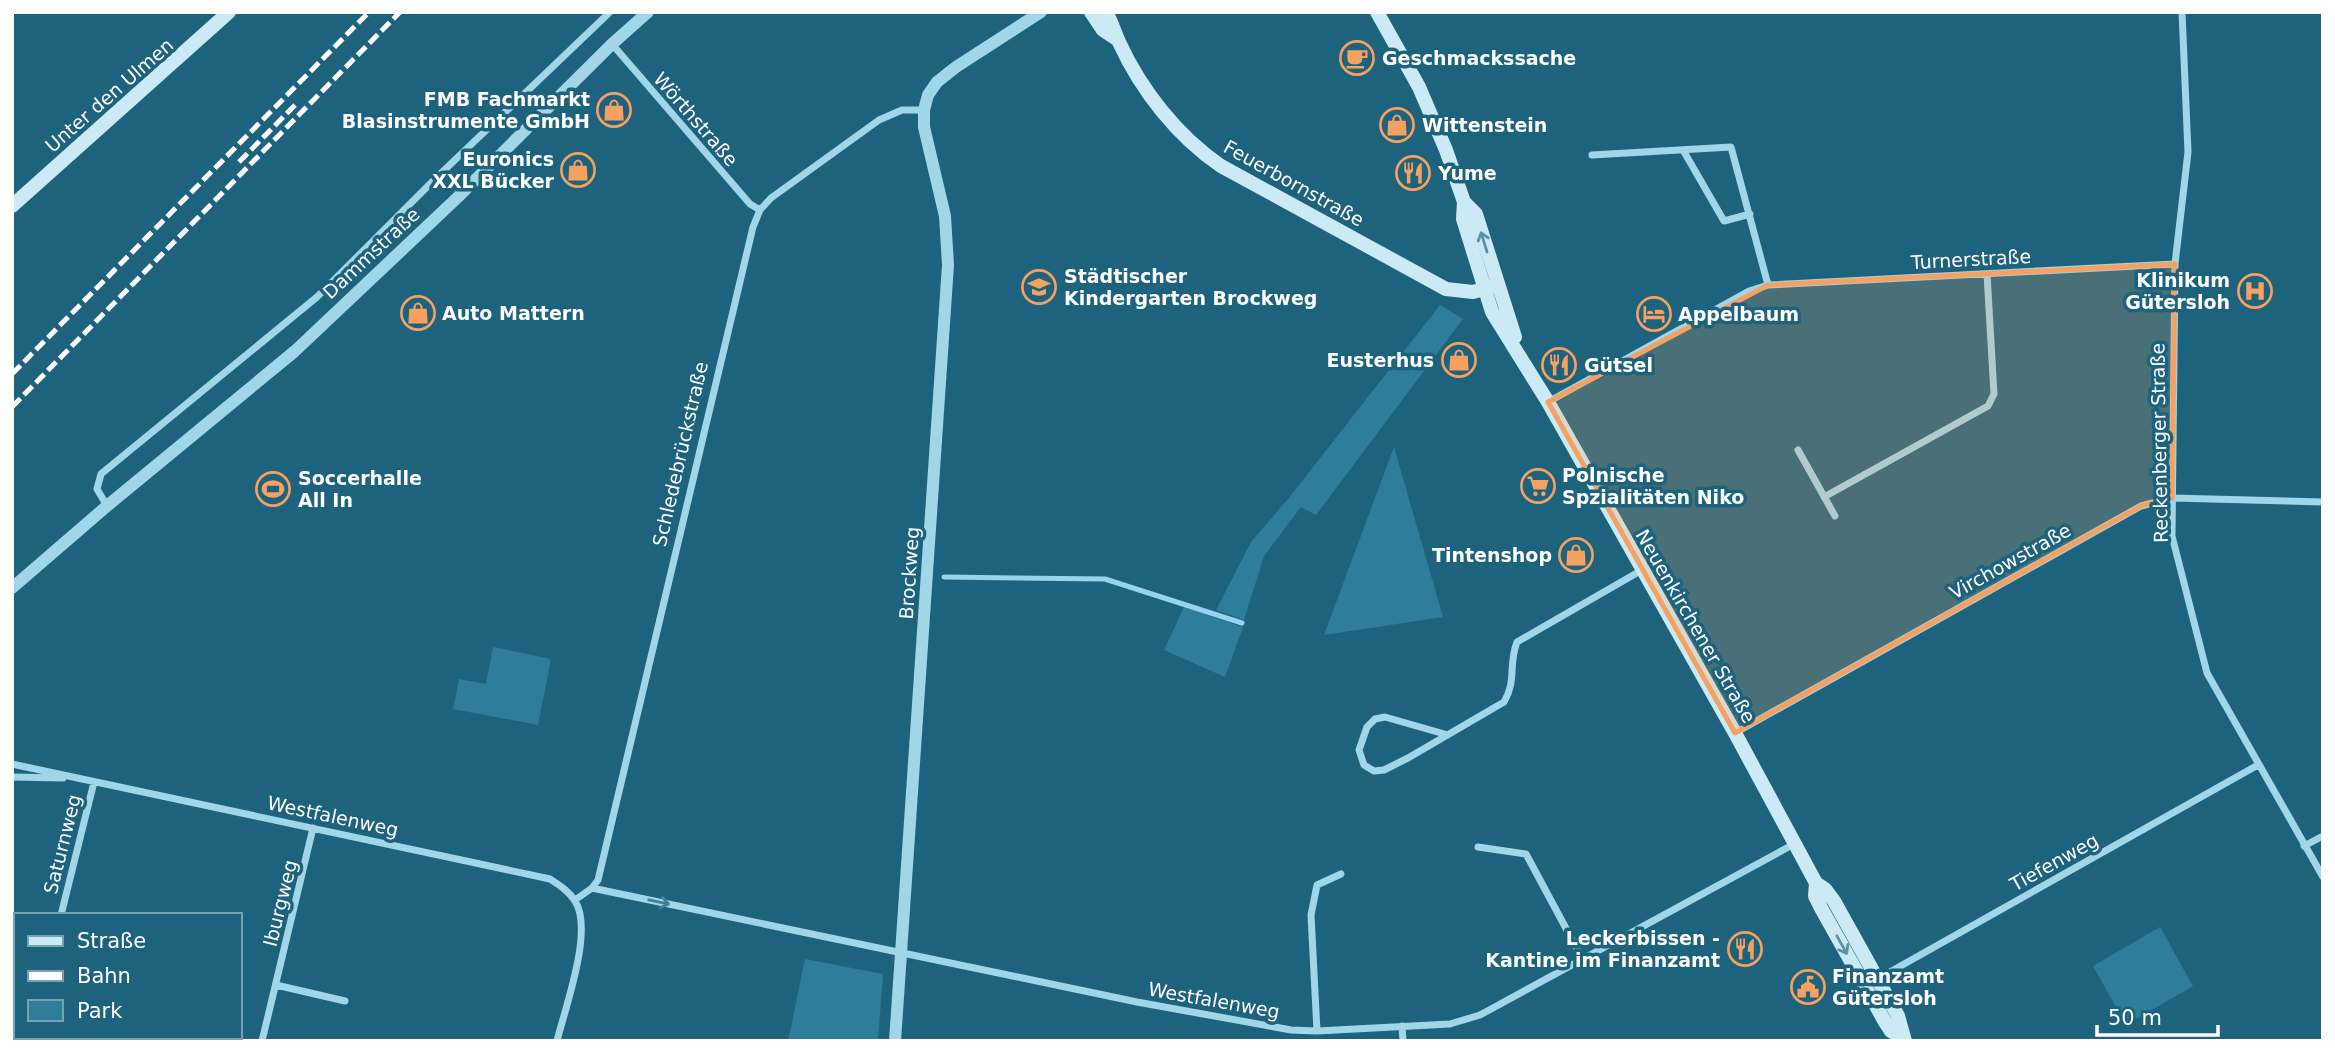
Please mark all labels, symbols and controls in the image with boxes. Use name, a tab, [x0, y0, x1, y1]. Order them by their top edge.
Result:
street label: Unter den Ulmen	[41, 33, 177, 157]
cafe icon: Geschmackssache	[1338, 39, 1376, 77]
place label: Geschmackssache	[1382, 47, 1576, 69]
street label: Wörthstraße	[649, 68, 743, 170]
place label: FMB Fachmarkt Blasinstrumente GmbH	[342, 88, 590, 132]
shop icon: FMB Fachmarkt Blasinstrumente GmbH	[595, 91, 633, 129]
shop icon: Wittenstein	[1378, 106, 1416, 144]
place label: Wittenstein	[1422, 114, 1547, 136]
street label: Feuerbornstraße	[1220, 135, 1368, 231]
place label: Euronics XXL Bücker	[432, 148, 555, 192]
shop icon: Euronics XXL Bücker	[559, 151, 597, 189]
restaurant icon: Yume	[1394, 154, 1432, 192]
place label: Yume	[1437, 162, 1497, 184]
street label: Dammstraße	[318, 203, 424, 303]
one-way arrow	[1477, 231, 1490, 253]
street label: Turnerstraße	[1909, 245, 2032, 273]
place label: Städtischer Kindergarten Brockweg	[1064, 265, 1317, 309]
school or university icon: Städtischer Kindergarten Brockweg	[1020, 268, 1058, 306]
place label: Klinikum Gütersloh	[2125, 269, 2230, 313]
hospital icon: Klinikum Gütersloh	[2236, 272, 2274, 310]
shop icon: Auto Mattern	[399, 294, 437, 332]
hotel icon: Appelbaum	[1635, 295, 1673, 333]
place label: Auto Mattern	[442, 302, 585, 324]
place label: Appelbaum	[1678, 303, 1799, 325]
shop icon: Eusterhus	[1440, 341, 1478, 379]
street label: Reckenberger Straße	[2146, 343, 2172, 543]
restaurant icon: Gütsel	[1540, 346, 1578, 384]
place label: Eusterhus	[1326, 349, 1434, 371]
place label: Gütsel	[1584, 354, 1653, 376]
street label: Schledebrückstraße	[648, 359, 712, 549]
place label: Polnische Spzialitäten Niko	[1562, 464, 1744, 508]
place label: Soccerhalle All In	[298, 467, 422, 511]
supermarket icon: Polnische Spzialitäten Niko	[1519, 467, 1557, 505]
sports icon: Soccerhalle All In	[254, 470, 292, 508]
street label: Virchowstraße	[1945, 519, 2075, 603]
street label: Neuenkirchener Straße	[1632, 525, 1760, 727]
street label: Brockweg	[895, 526, 923, 620]
shop icon: Tintenshop	[1557, 536, 1595, 574]
place label: Tintenshop	[1432, 544, 1552, 566]
street label: Westfalenweg	[265, 791, 401, 841]
street label: Saturnweg	[39, 792, 85, 896]
street label: Tiefenweg	[2005, 829, 2102, 896]
street label: Iburgweg	[259, 857, 301, 949]
one-way arrow	[647, 896, 670, 910]
legend	[14, 913, 242, 1039]
place label: Leckerbissen - Kantine im Finanzamt	[1485, 927, 1720, 971]
text: Straße	[77, 929, 146, 953]
restaurant icon: Leckerbissen - Kantine im Finanzamt	[1726, 930, 1764, 968]
one-way arrow	[1836, 934, 1849, 955]
text: Bahn	[77, 964, 131, 988]
place label: Finanzamt Gütersloh	[1832, 965, 1944, 1009]
public building icon: Finanzamt Gütersloh	[1789, 968, 1827, 1006]
street label: Westfalenweg	[1146, 978, 1282, 1022]
scale bar	[2097, 993, 2218, 1038]
text: Park	[77, 999, 123, 1023]
text: 50 m	[2108, 1006, 2162, 1030]

